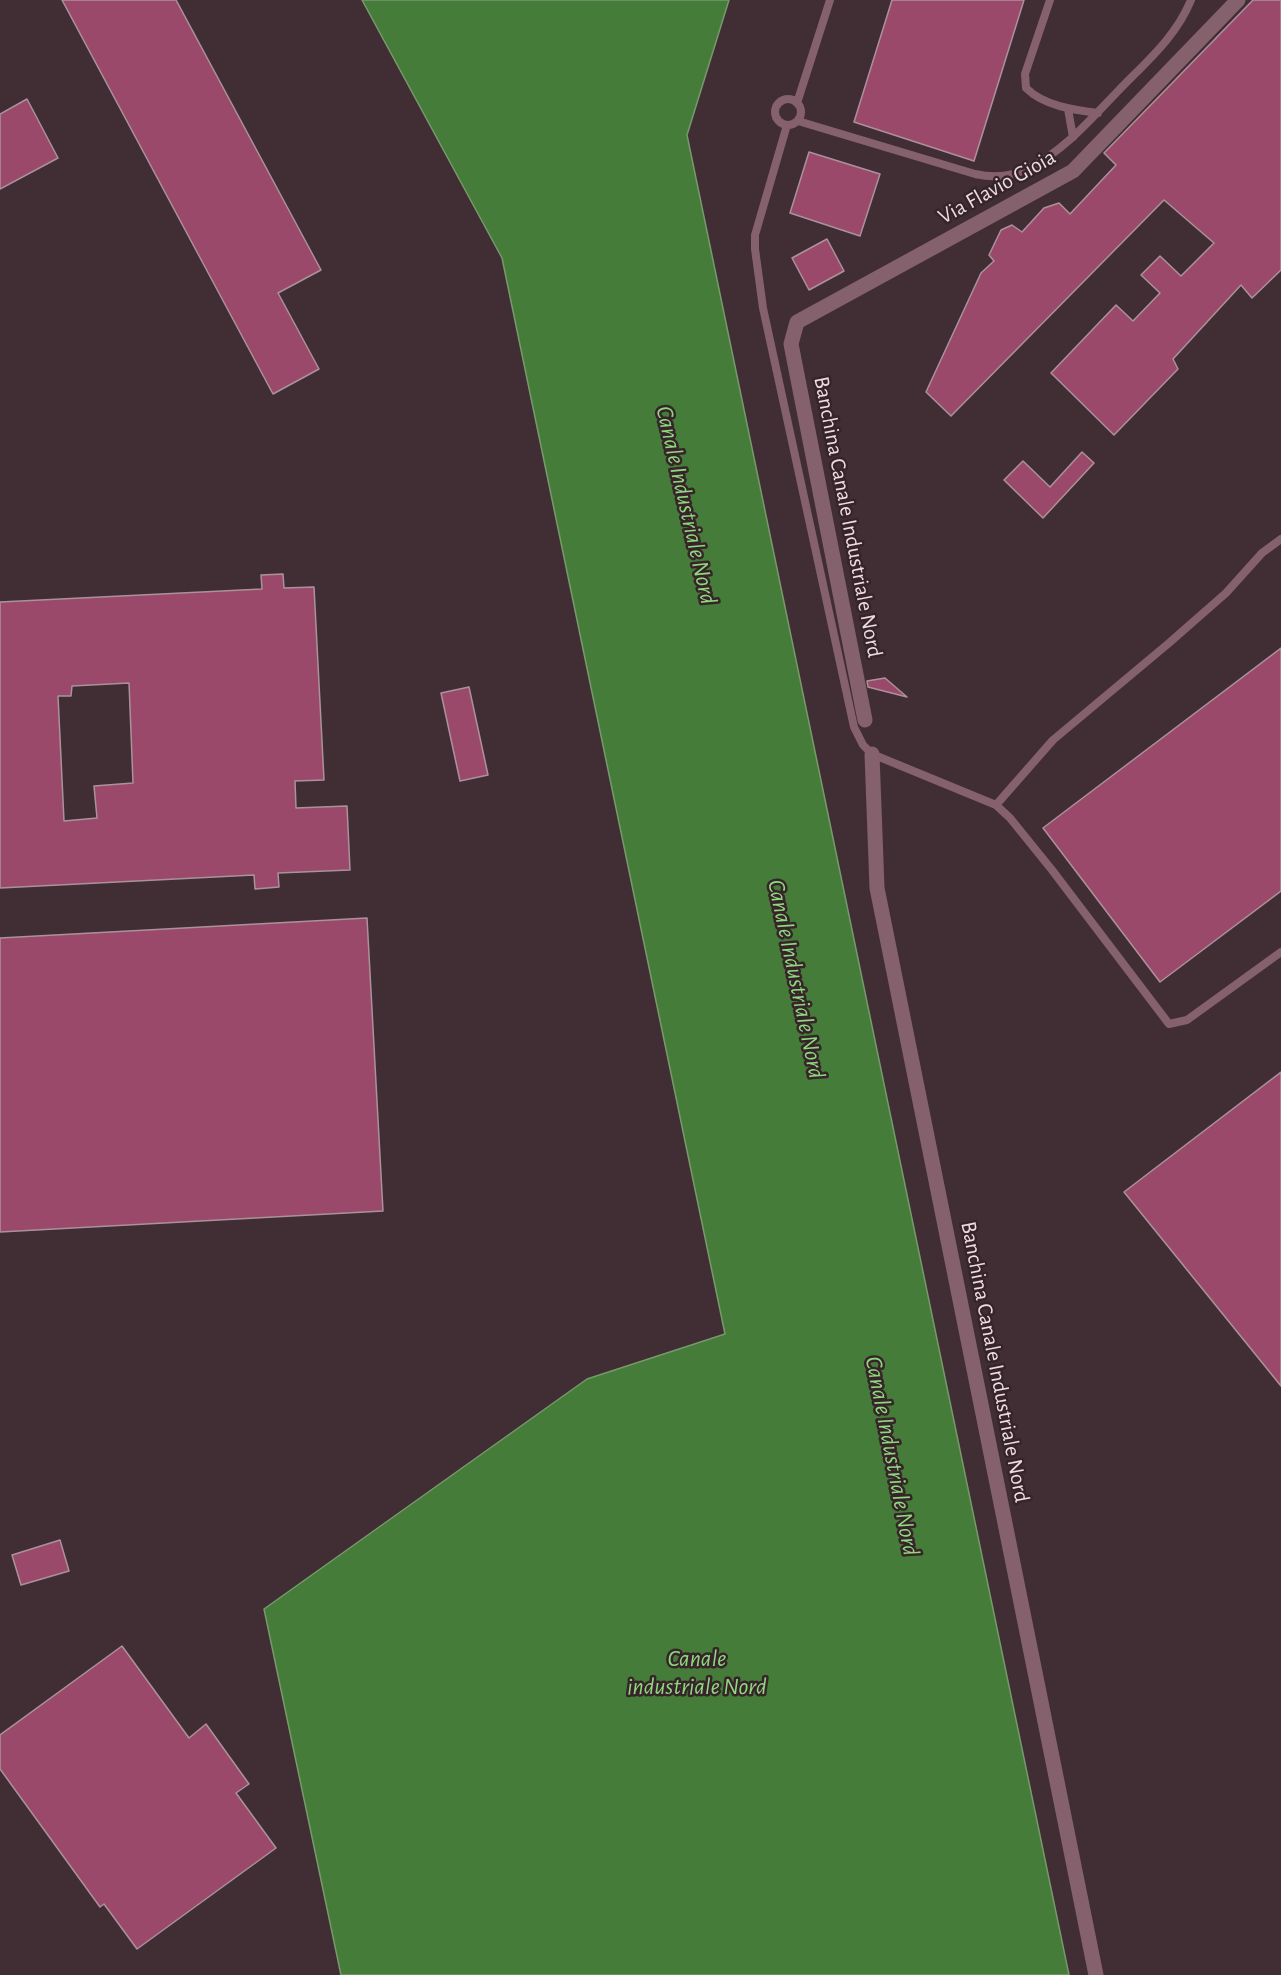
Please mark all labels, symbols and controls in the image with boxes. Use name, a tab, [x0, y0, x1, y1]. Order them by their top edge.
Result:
street label: Via Flavio Gioia	[934, 144, 1060, 230]
street label: Banchina Canale Industriale Nord	[808, 374, 888, 660]
water label: Canale Industriale Nord	[649, 403, 723, 607]
water label: Canale Industriale Nord	[761, 877, 831, 1081]
street label: Banchina Canale Industriale Nord	[955, 1219, 1035, 1505]
water label: Canale Industriale Nord	[859, 1354, 925, 1558]
water label: Canale industriale Nord	[627, 1645, 767, 1701]

